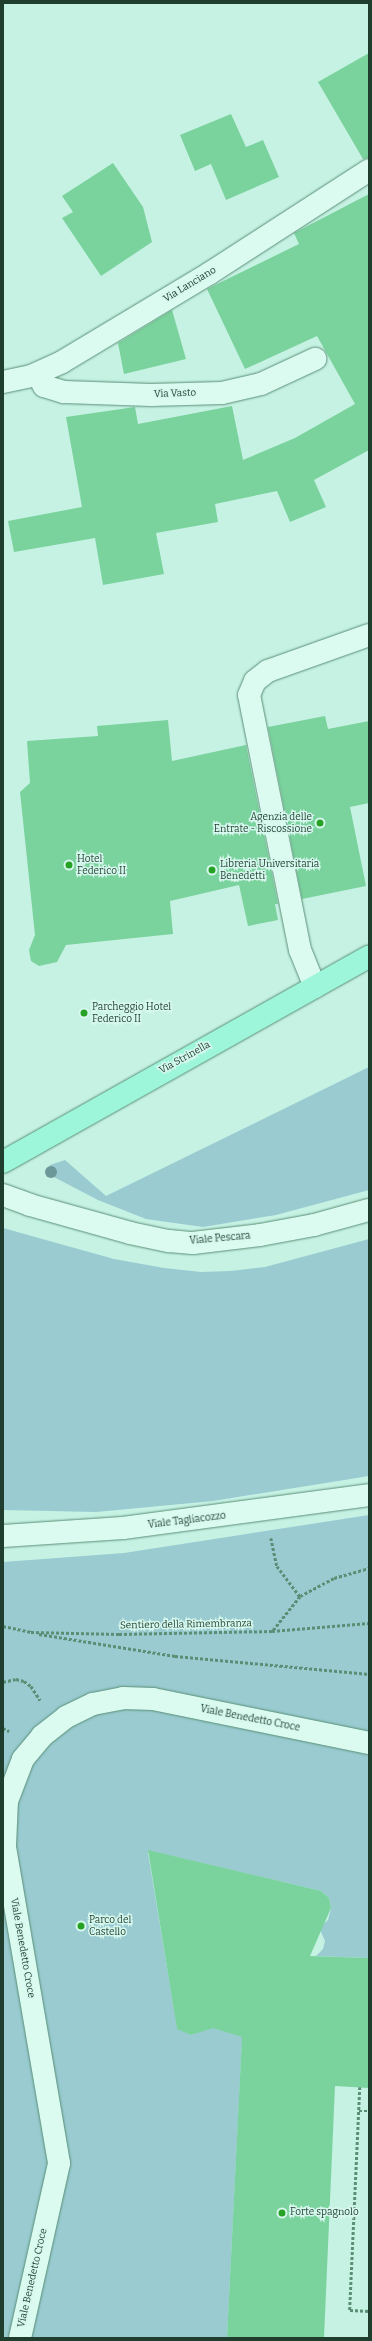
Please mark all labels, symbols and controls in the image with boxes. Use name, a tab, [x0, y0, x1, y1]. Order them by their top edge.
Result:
street label: Via Lanciano	[161, 265, 219, 305]
street label: Via Vasto	[154, 387, 196, 401]
place label: Agenzia delle Entrate - Riscossione	[214, 811, 312, 834]
marker: Agenzia delle Entrate - Riscossione	[315, 818, 325, 828]
place label: Hotel Federico II	[77, 853, 126, 876]
place label: Libreria Universitaria Benedetti	[220, 858, 319, 882]
marker: Hotel Federico II	[64, 860, 74, 870]
marker: Libreria Universitaria Benedetti	[207, 865, 217, 875]
place label: Parcheggio Hotel Federico II	[92, 1001, 171, 1024]
marker: Parcheggio Hotel Federico II	[79, 1008, 89, 1018]
street label: Via Strinella	[157, 1039, 213, 1077]
street label: Viale Pescara	[189, 1230, 251, 1248]
street label: Viale Tagliacozzo	[147, 1510, 227, 1532]
street label: Sentiero della Rimembranza	[120, 1618, 252, 1632]
street label: Viale Benedetto Croce	[199, 1703, 301, 1735]
street label: Viale Benedetto Croce	[7, 1897, 37, 1999]
place label: Parco del Castello	[89, 1914, 131, 1938]
marker: Parco del Castello	[76, 1921, 86, 1931]
place label: Forte spagnolo	[290, 2207, 359, 2219]
marker: Forte spagnolo	[277, 2208, 287, 2218]
street label: Viale Benedetto Croce	[16, 2227, 50, 2329]

